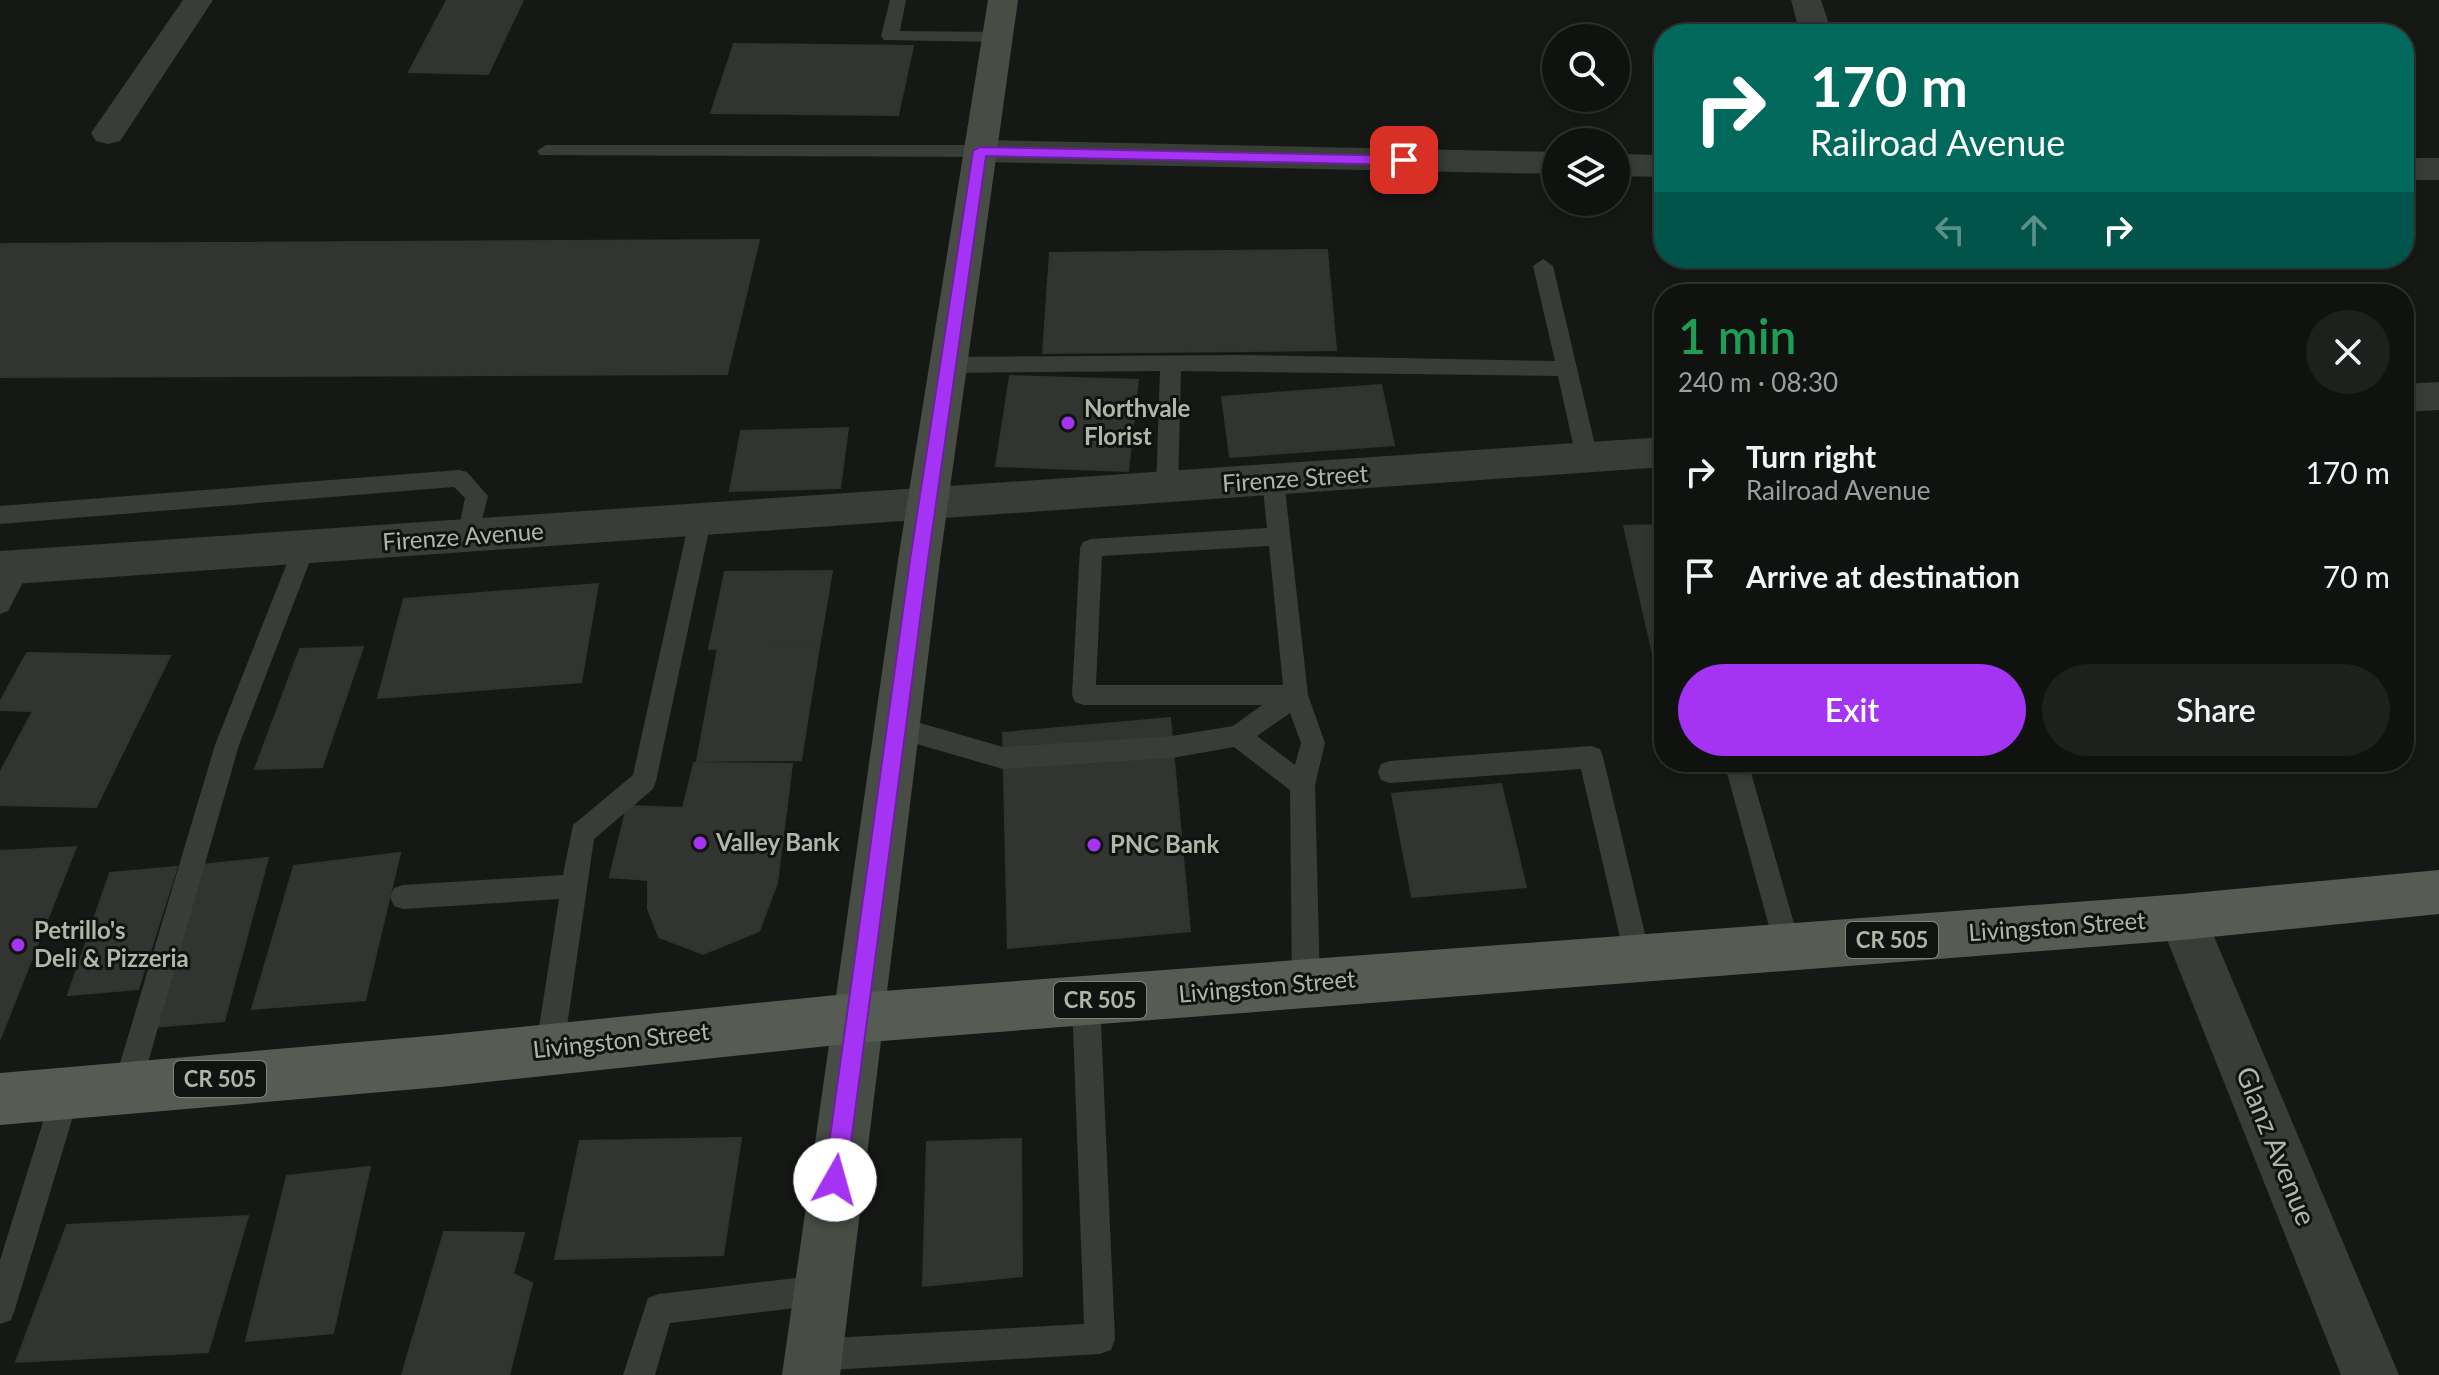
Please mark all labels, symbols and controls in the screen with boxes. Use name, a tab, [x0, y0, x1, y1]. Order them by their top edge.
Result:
map controls	[1542, 24, 1630, 216]
button: search	[1542, 24, 1630, 112]
text: 170 m	[1810, 52, 1968, 119]
icon: right	[1678, 56, 1782, 160]
text: Railroad Avenue	[1810, 120, 2065, 164]
pin	[1370, 126, 1438, 194]
button: layers	[1542, 128, 1630, 216]
icon: arrive	[1382, 138, 1426, 182]
icon: left	[1928, 208, 1972, 252]
icon: ahead	[2012, 208, 2056, 252]
icon: right	[2096, 208, 2140, 252]
text: 1 min	[1678, 307, 1796, 364]
button: close	[2306, 310, 2390, 394]
text: 240 m · 08:30	[1678, 366, 1838, 398]
place label: Northvale Florist	[1084, 393, 1191, 450]
marker: Northvale Florist	[1059, 414, 1077, 432]
text: Turn right	[1746, 438, 1876, 474]
icon: right	[1678, 450, 1722, 494]
text: 170 m	[2305, 454, 2390, 490]
street label: Firenze Street	[1221, 458, 1369, 497]
text: Railroad Avenue	[1746, 474, 1930, 506]
street label: Firenze Avenue	[381, 515, 545, 556]
icon: arrive	[1678, 554, 1722, 598]
text: Arrive at destination	[1746, 558, 2020, 594]
text: 70 m	[2323, 558, 2390, 594]
button: Exit	[1678, 664, 2026, 756]
button: Share	[2042, 664, 2390, 756]
place label: Valley Bank	[715, 827, 840, 856]
place label: PNC Bank	[1110, 829, 1219, 858]
marker: Valley Bank	[691, 834, 709, 852]
marker: PNC Bank	[1085, 836, 1103, 854]
street label: Livingston Street	[1967, 905, 2147, 946]
place label: Petrillo's Deli & Pizzeria	[34, 915, 189, 972]
road number: CR 505	[1846, 922, 1938, 958]
marker: Petrillo's Deli & Pizzeria	[9, 936, 27, 954]
street label: Livingston Street	[1177, 963, 1357, 1008]
road number: CR 505	[1054, 982, 1146, 1018]
street label: Livingston Street	[531, 1016, 711, 1063]
road number: CR 505	[174, 1061, 266, 1097]
street label: Glanz Avenue	[2230, 1061, 2324, 1230]
position arrow	[793, 1138, 877, 1222]

